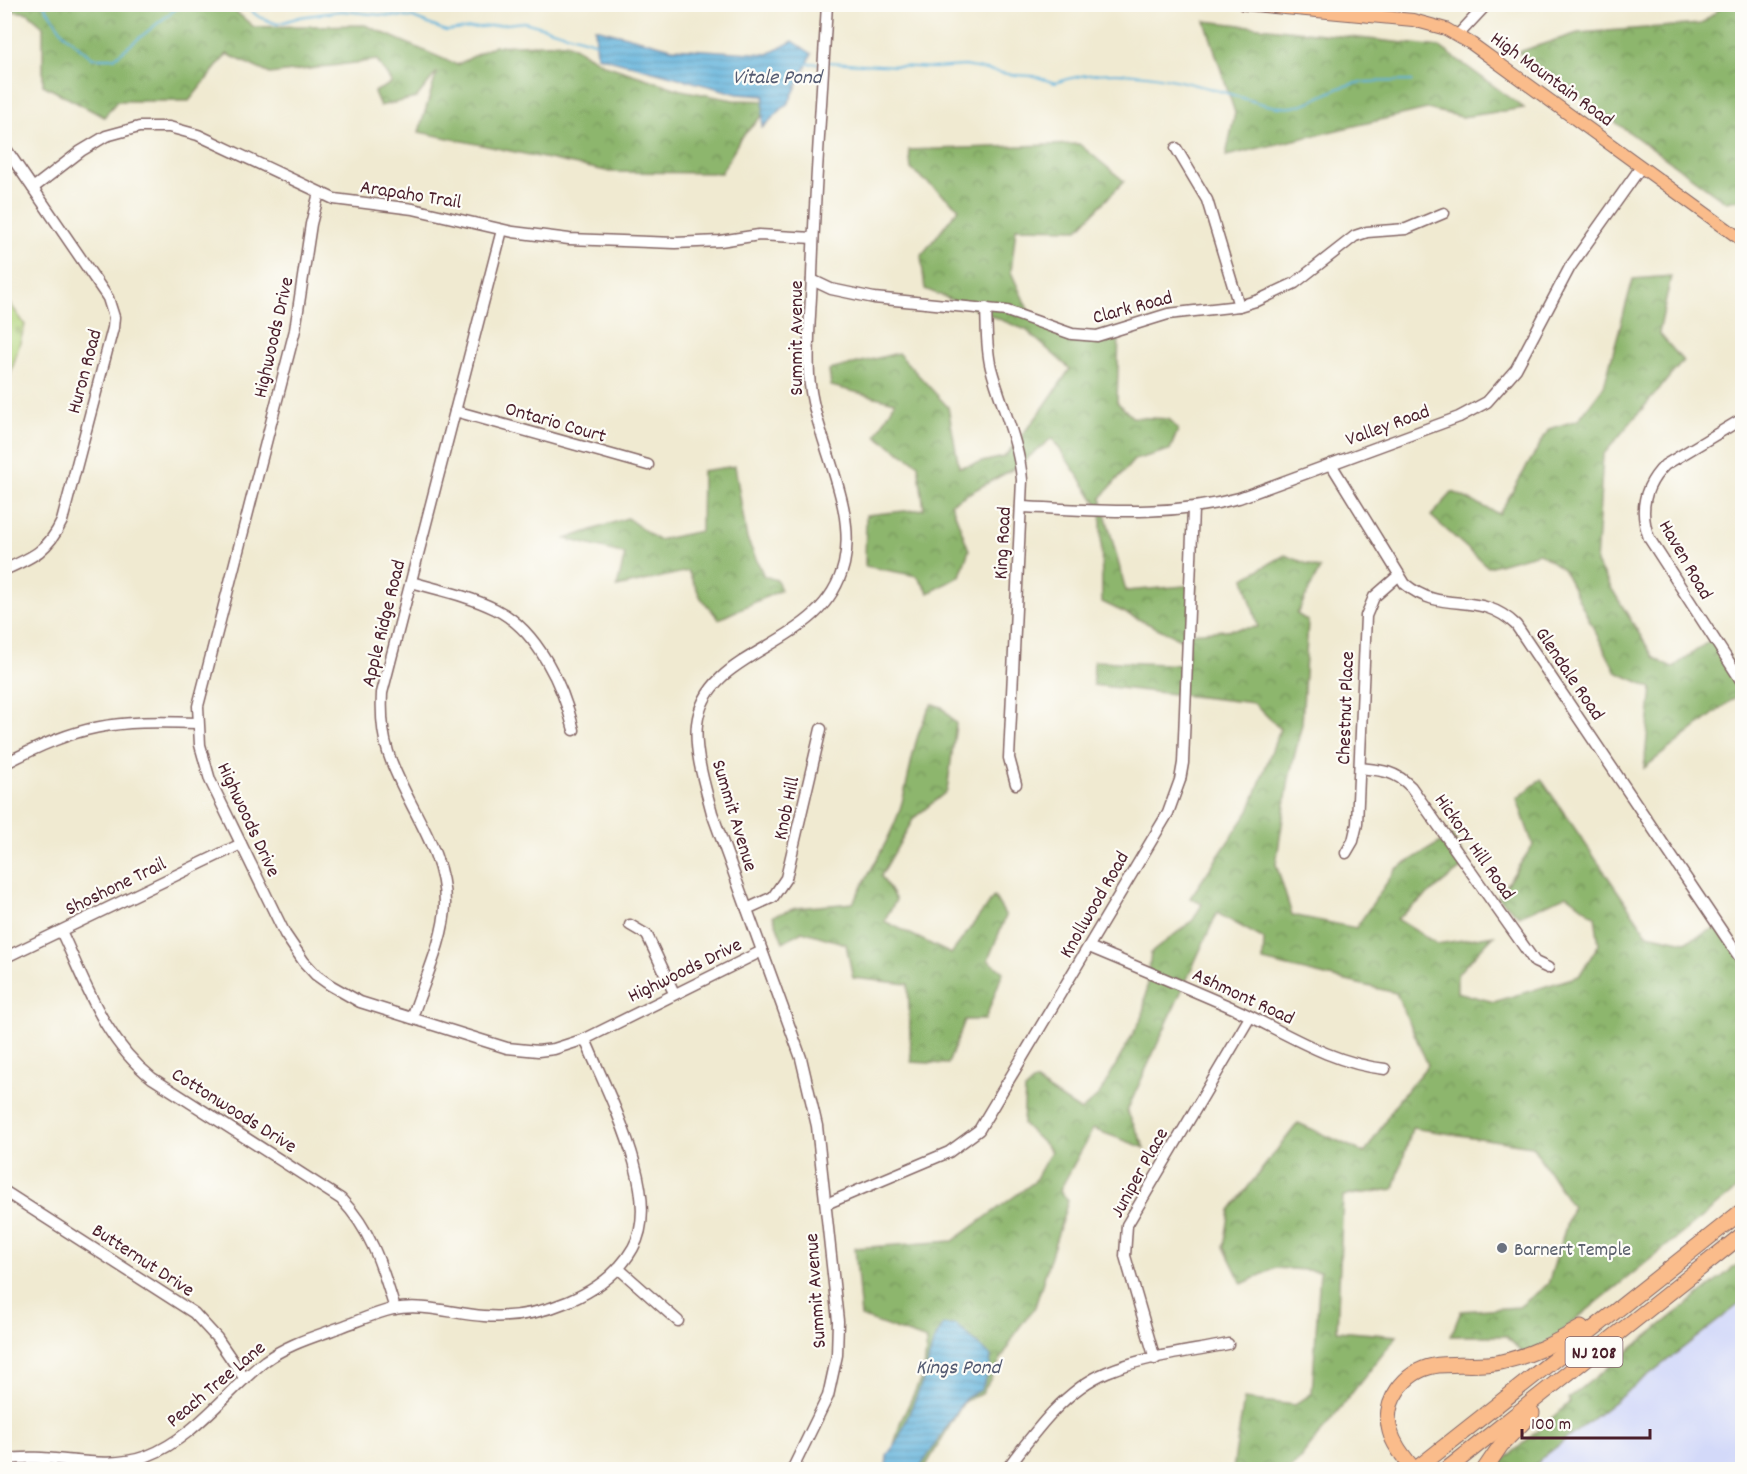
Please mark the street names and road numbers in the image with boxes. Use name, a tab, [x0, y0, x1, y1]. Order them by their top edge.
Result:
street label: High Mountain Road	[1484, 26, 1619, 135]
street label: Arapaho Trail	[358, 174, 463, 218]
street label: Highwoods Drive	[247, 274, 302, 401]
street label: Summit Avenue	[784, 280, 812, 396]
street label: Clark Road	[1090, 285, 1176, 333]
street label: Huron Road	[61, 326, 111, 417]
street label: Ontario Court	[501, 396, 609, 452]
street label: Valley Road	[1342, 399, 1434, 455]
street label: King Road	[988, 506, 1020, 580]
street label: Haven Road	[1650, 515, 1719, 606]
street label: Apple Ridge Road	[356, 557, 414, 690]
street label: Glendale Road	[1527, 622, 1610, 727]
street label: Chestnut Place	[1331, 651, 1363, 765]
street label: Summit Avenue	[703, 757, 763, 875]
street label: Highwoods Drive	[209, 758, 286, 882]
street label: Knob Hill	[768, 774, 808, 843]
street label: Hickory Hill Road	[1426, 789, 1521, 907]
street label: Knollwood Road	[1054, 847, 1137, 964]
street label: Shoshone Trail	[61, 851, 172, 924]
street label: Highwoods Drive	[624, 932, 747, 1011]
street label: Ashmont Road	[1187, 962, 1298, 1034]
street label: Cottonwoods Drive	[165, 1062, 302, 1161]
street label: Juniper Place	[1104, 1123, 1177, 1223]
street label: Butternut Drive	[85, 1218, 199, 1305]
street label: Summit Avenue	[799, 1232, 835, 1349]
street label: Peach Tree Lane	[161, 1335, 273, 1435]
road number: NJ 208	[1566, 1337, 1622, 1367]

